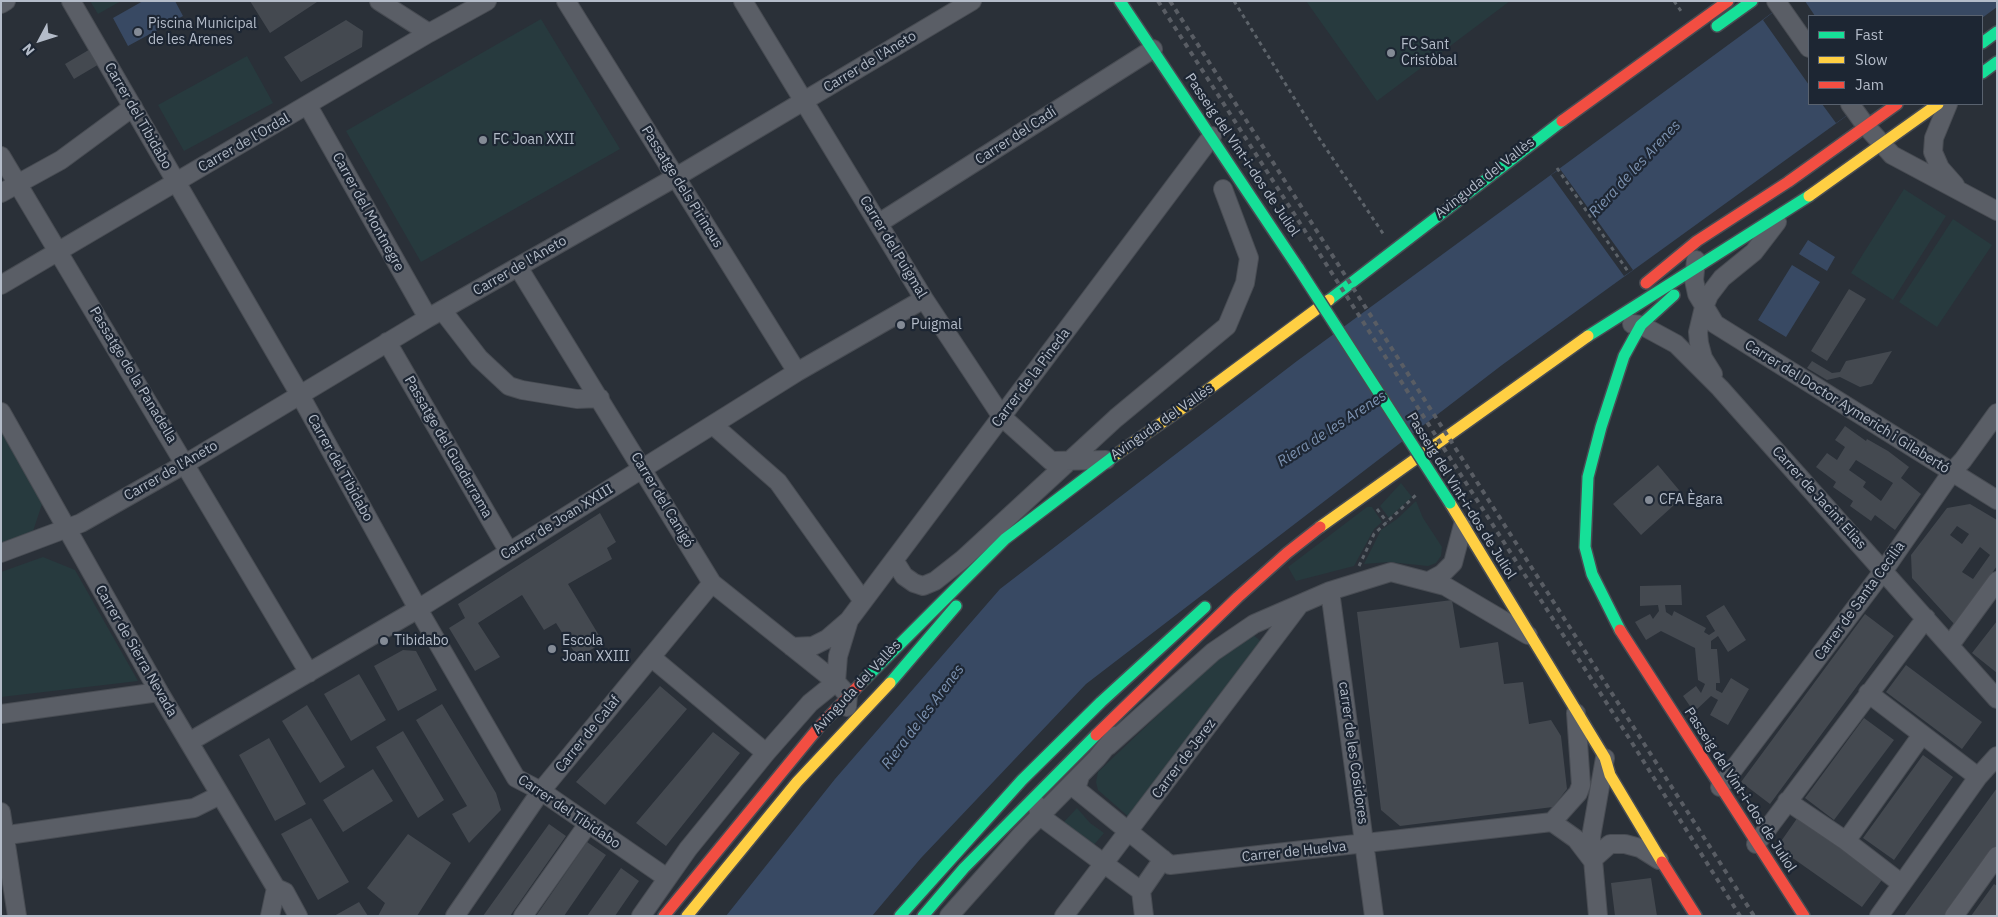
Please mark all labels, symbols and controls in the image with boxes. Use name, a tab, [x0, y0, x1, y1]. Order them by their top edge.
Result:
north arrow	[15, 15, 65, 65]
legend	[1808, 15, 1983, 105]
place label: Piscina Municipal de les Arenes	[148, 16, 257, 48]
text: Fast	[1855, 25, 1883, 44]
marker: Piscina Municipal de les Arenes	[132, 26, 144, 38]
street label: Carrer de l'Aneto	[820, 28, 920, 96]
place label: FC Sant Cristòbal	[1401, 37, 1457, 70]
text: N	[18, 40, 39, 59]
marker: FC Sant Cristòbal	[1385, 47, 1397, 59]
text: Slow	[1855, 50, 1888, 69]
street label: Carrer del Tibidabo	[101, 60, 175, 172]
street label: Passeig del Vint-i-dos de Juliol	[1181, 70, 1303, 240]
text: Jam	[1855, 75, 1884, 94]
street label: Carrer del Cadí	[972, 104, 1060, 168]
street label: Carrer de l'Ordal	[195, 110, 293, 176]
water label: Riera de les Arenes	[1585, 117, 1685, 221]
street label: Passatge dels Pirineus	[638, 123, 726, 251]
place label: FC Joan XXII	[493, 132, 575, 148]
marker: FC Joan XXII	[477, 134, 489, 146]
street label: Avinguda del Vallès	[1432, 134, 1538, 222]
street label: Carrer del Montnegre	[328, 150, 408, 274]
street label: Carrer del Puigmal	[856, 193, 930, 301]
street label: Carrer de l'Aneto	[470, 232, 570, 300]
street label: Passatge de la Panadella	[86, 304, 180, 446]
place label: Puigmal	[911, 317, 962, 333]
marker: Puigmal	[895, 319, 907, 331]
street label: Carrer de la Pineda	[988, 325, 1074, 431]
street label: Carrer del Doctor Aymerich i Gilabertó	[1741, 337, 1953, 477]
street label: Passatge del Guadarrama	[400, 373, 496, 521]
street label: Avinguda del Vallès	[1107, 380, 1217, 464]
water label: Riera de les Arenes	[1274, 387, 1390, 471]
street label: Passeig del Vint-i-dos de Juliol	[1403, 410, 1519, 582]
street label: Carrer del Tibidabo	[304, 411, 376, 525]
street label: Carrer de l'Aneto	[121, 437, 221, 505]
street label: Carrer de Jacint Elias	[1768, 443, 1870, 553]
street label: Carrer del Canigó	[627, 449, 697, 551]
street label: Carrer de Joan XXIII	[498, 481, 616, 563]
place label: CFA Ègara	[1659, 492, 1723, 508]
marker: CFA Ègara	[1643, 494, 1655, 506]
street label: Carrer de Santa Cecilia	[1811, 538, 1909, 664]
street label: Carrer de Sierra Nevada	[91, 582, 181, 720]
place label: Tibidabo	[394, 633, 449, 649]
place label: Escola Joan XXIII	[562, 633, 630, 666]
marker: Tibidabo	[378, 635, 390, 647]
street label: Avinguda del Vallès	[809, 637, 905, 737]
marker: Escola Joan XXIII	[546, 643, 558, 655]
water label: Riera de les Arenes	[878, 661, 968, 773]
street label: carrer de les Cosidores	[1335, 681, 1371, 825]
street label: Carrer de Calaf	[552, 692, 624, 776]
street label: Passeig del Vint-i-dos de Juliol	[1680, 705, 1800, 875]
street label: Carrer de Jerez	[1149, 716, 1219, 802]
street label: Carrer del Tibidabo	[515, 771, 623, 853]
street label: Carrer de Huelva	[1241, 838, 1347, 866]

